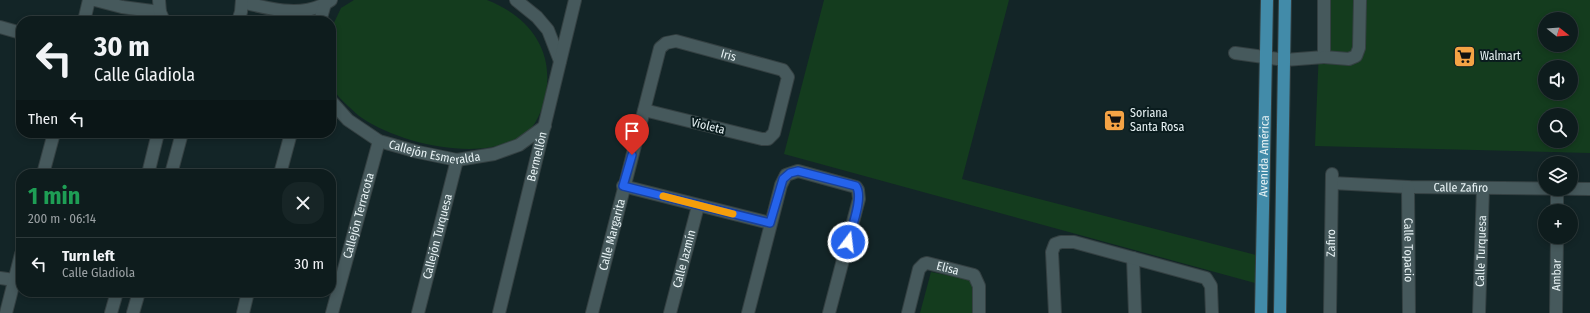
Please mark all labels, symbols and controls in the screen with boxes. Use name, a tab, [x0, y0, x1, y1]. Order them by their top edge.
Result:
north arrow	[1538, 12, 1578, 52]
map controls	[1538, 12, 1578, 244]
text: 30 m	[94, 30, 150, 63]
icon: left	[28, 32, 80, 84]
supermarket icon: Walmart	[1451, 43, 1477, 69]
street label: Iris	[719, 46, 738, 64]
place label: Walmart	[1480, 49, 1521, 63]
button: sound	[1538, 60, 1578, 100]
text: Calle Gladiola	[94, 64, 195, 86]
place label: Soriana Santa Rosa	[1130, 106, 1184, 134]
supermarket icon: Soriana Santa Rosa	[1102, 107, 1128, 133]
icon: left	[66, 108, 88, 130]
button: search	[1538, 108, 1578, 148]
text: Then	[28, 110, 58, 128]
pin	[615, 114, 649, 155]
street label: Violeta	[690, 115, 726, 137]
street label: Avenida América	[1256, 115, 1272, 197]
icon: arrive	[621, 120, 643, 142]
street label: Bermellón	[524, 130, 550, 183]
street label: Callejón Esmeralda	[387, 137, 481, 167]
button: layers	[1538, 156, 1578, 196]
street label: Callejón Terracota	[340, 171, 377, 260]
street label: Calle Zafiro	[1434, 180, 1488, 195]
text: 1 min	[28, 182, 80, 210]
button: close	[282, 182, 324, 224]
street label: Callejón Turquesa	[420, 192, 455, 280]
street label: Calle Margarita	[596, 197, 628, 272]
button: +	[1538, 204, 1578, 244]
text: 200 m · 06:14	[28, 211, 96, 226]
street label: Calle Turquesa	[1473, 215, 1489, 287]
street label: Calle Topacio	[1401, 218, 1416, 282]
position arrow	[827, 221, 869, 263]
street label: Calle Jazmín	[670, 228, 698, 289]
street label: Zafiro	[1324, 229, 1338, 257]
text: Turn left	[62, 247, 115, 265]
icon: left	[28, 253, 50, 275]
text: 30 m	[294, 255, 324, 273]
street label: Ambar	[1549, 258, 1564, 291]
street label: Elisa	[935, 259, 961, 278]
text: Calle Gladiola	[62, 265, 135, 280]

